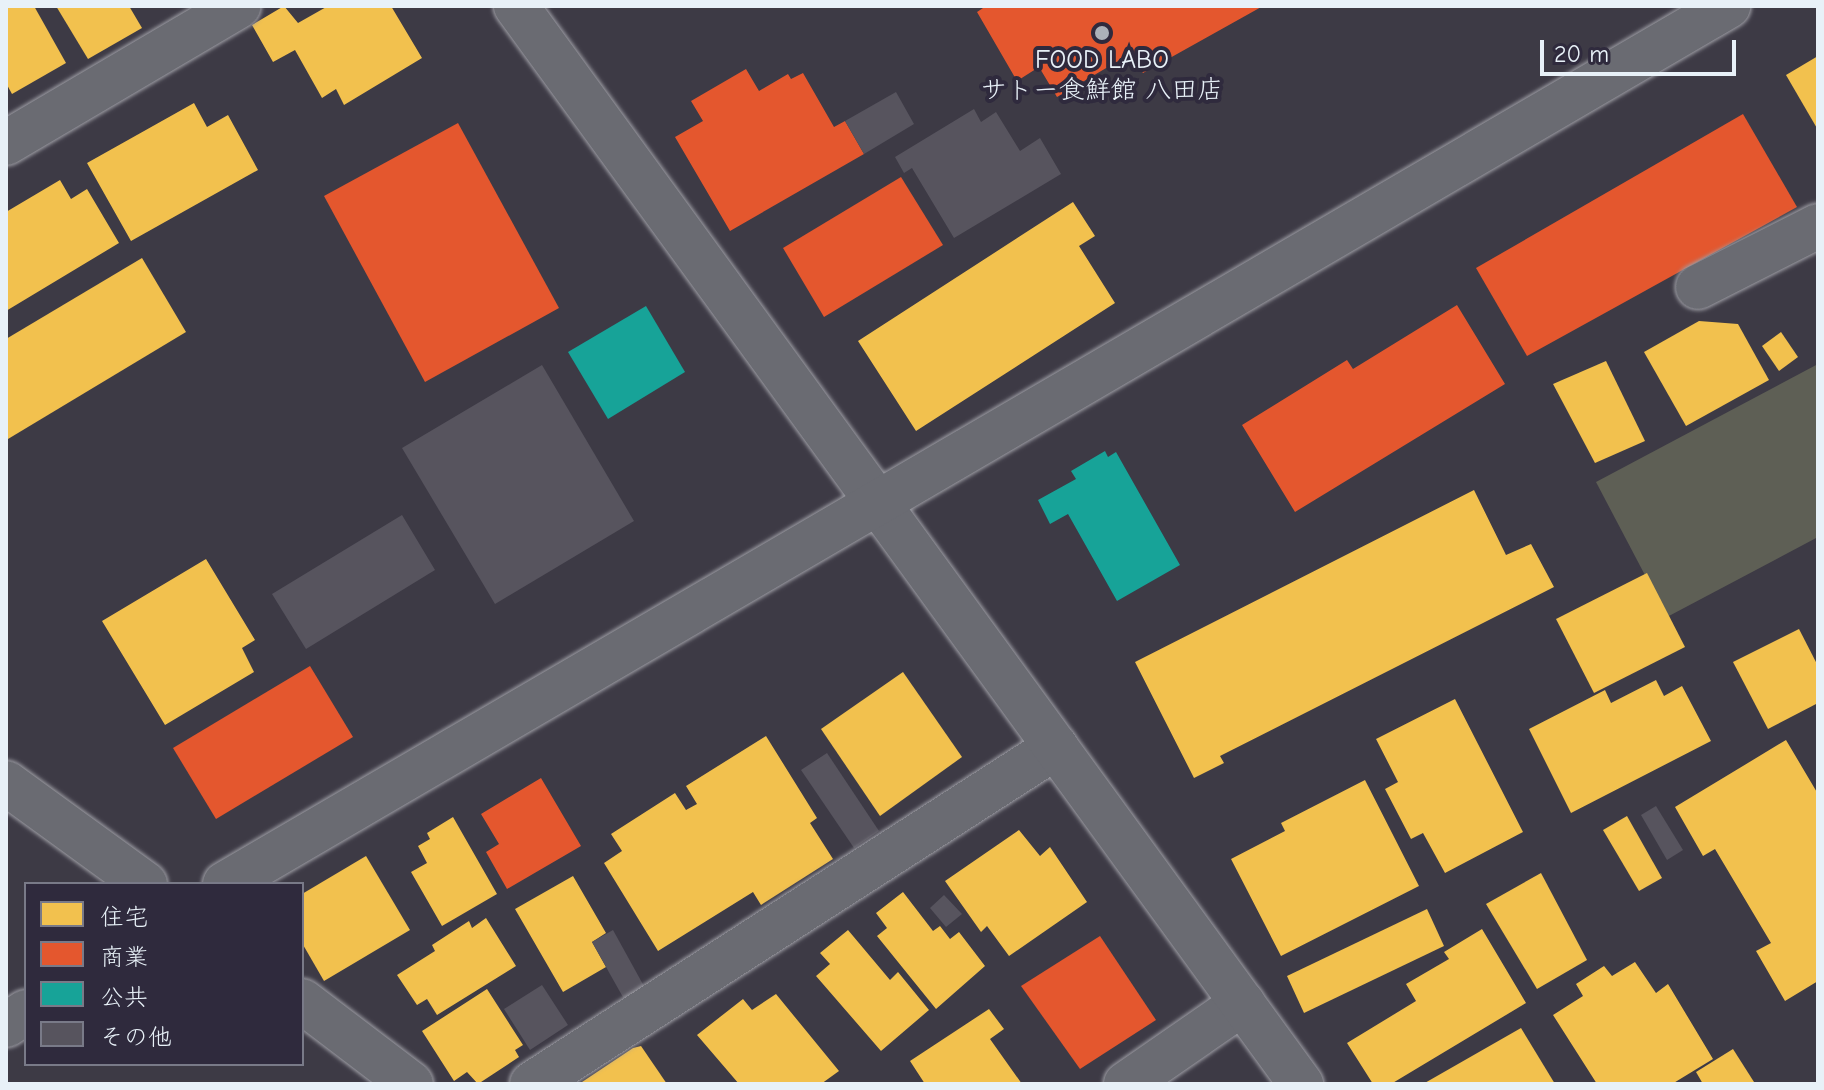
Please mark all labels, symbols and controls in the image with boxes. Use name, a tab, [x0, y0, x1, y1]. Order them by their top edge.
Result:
marker: FOOD LABO サトー食鮮館 八田店	[1093, 24, 1111, 42]
scale bar	[1544, 24, 1740, 74]
text: 20 m	[1554, 40, 1609, 68]
place label: FOOD LABO サトー食鮮館 八田店	[981, 45, 1223, 106]
legend	[24, 882, 304, 1066]
text: 住宅	[100, 903, 148, 931]
text: 商業	[100, 943, 148, 971]
text: 公共	[100, 983, 148, 1011]
text: その他	[100, 1023, 172, 1051]

